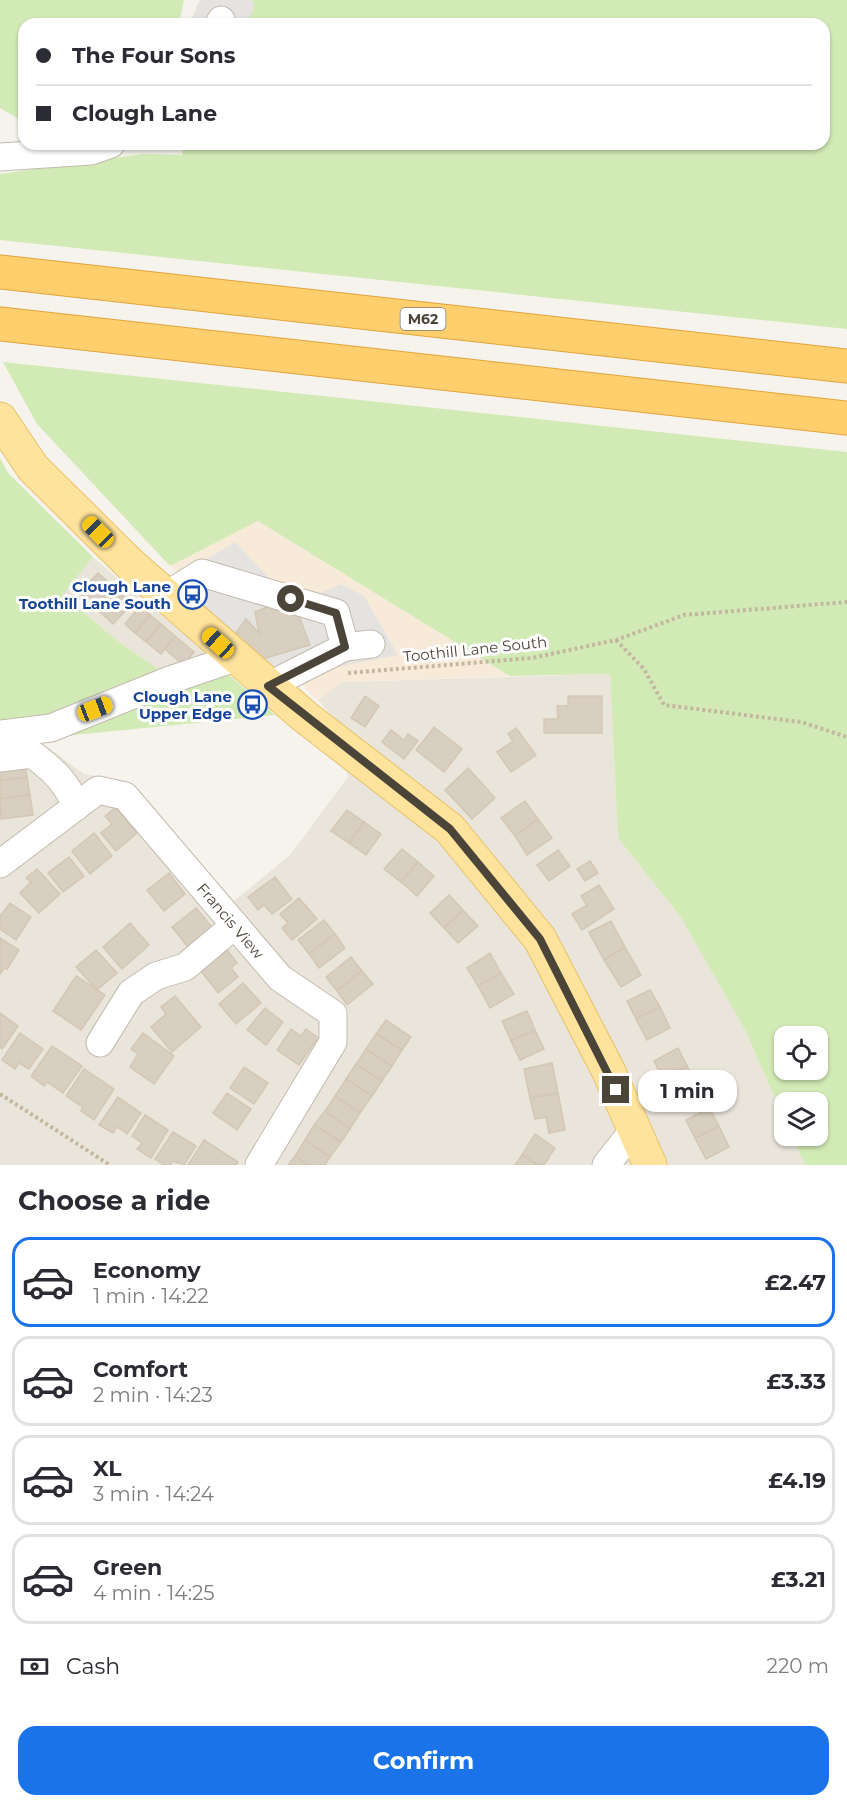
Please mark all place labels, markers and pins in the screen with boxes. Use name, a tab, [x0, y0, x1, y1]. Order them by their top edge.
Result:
place label: Clough Lane Toothill Lane South	[19, 577, 171, 613]
bus stop icon: Clough Lane Toothill Lane South	[176, 579, 208, 611]
place label: Clough Lane Upper Edge	[133, 687, 232, 723]
bus stop icon: Clough Lane Upper Edge	[237, 689, 269, 721]

